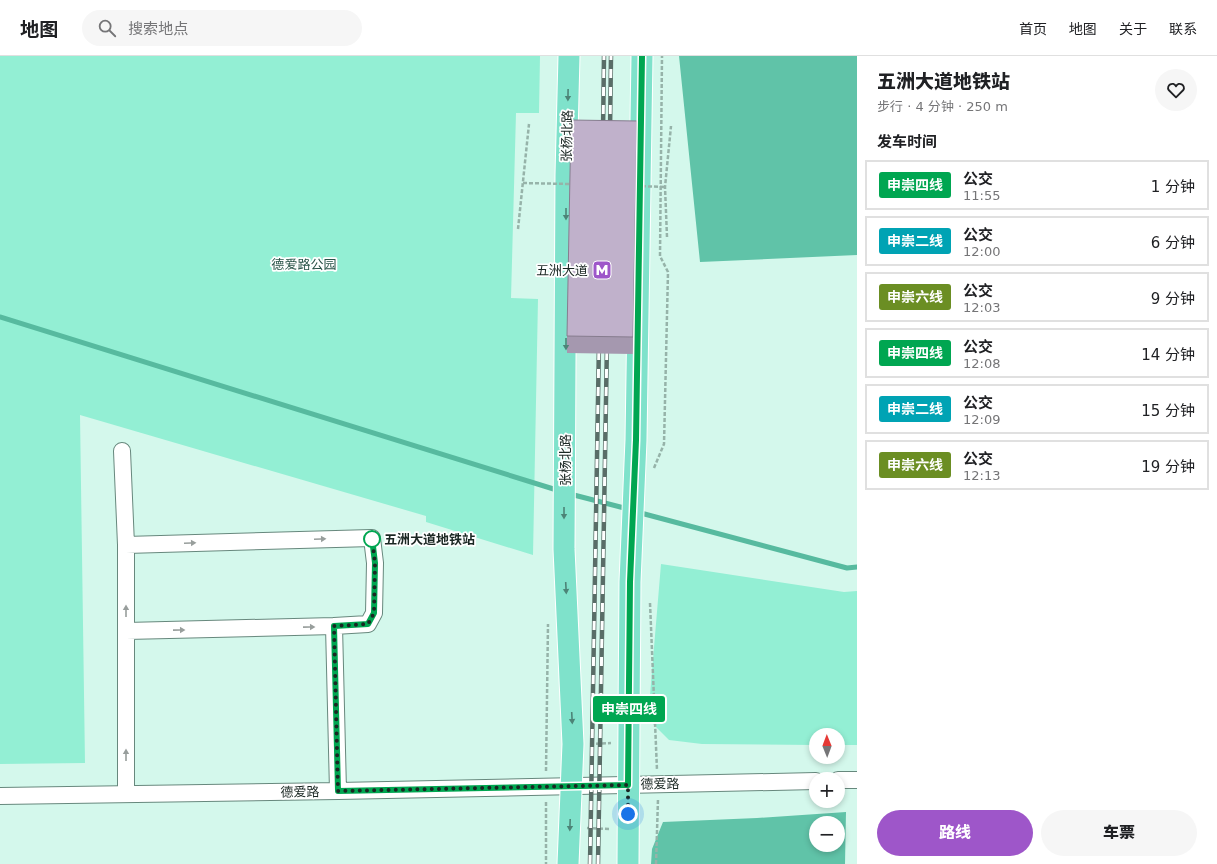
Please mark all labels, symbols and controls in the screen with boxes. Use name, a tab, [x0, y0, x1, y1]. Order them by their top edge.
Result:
search box	[82, 10, 362, 46]
icon: search	[96, 17, 118, 39]
text: 地图	[20, 18, 58, 40]
text: 搜索地点	[128, 20, 188, 38]
text: 首页	[1019, 21, 1047, 37]
text: 地图	[1069, 21, 1097, 37]
text: 关于	[1119, 21, 1147, 37]
text: 联系	[1169, 21, 1197, 37]
button: heart	[1155, 69, 1197, 111]
text: 五洲大道地铁站	[877, 70, 1010, 92]
one-way arrow	[565, 89, 572, 101]
text: 步行 · 4 分钟 · 250 m	[877, 99, 1008, 114]
street label: 张杨北路	[559, 110, 575, 162]
text: 发车时间	[877, 133, 937, 151]
text: 公交	[963, 170, 993, 188]
text: 申崇四线	[887, 177, 943, 193]
text: 1 分钟	[1151, 178, 1195, 196]
text: 11:55	[963, 188, 1000, 203]
one-way arrow	[563, 208, 569, 221]
text: 公交	[963, 226, 993, 244]
text: 申崇二线	[887, 233, 943, 249]
text: 6 分钟	[1151, 234, 1195, 252]
text: 12:00	[963, 244, 1000, 259]
park label: 德爱路公园	[271, 257, 337, 272]
metro station icon: 五洲大道	[591, 259, 613, 281]
place label: 五洲大道	[536, 263, 588, 278]
text: 公交	[963, 282, 993, 300]
text: 申崇六线	[887, 289, 943, 305]
text: 9 分钟	[1151, 290, 1195, 308]
text: 12:03	[963, 300, 1000, 315]
one-way arrow	[562, 338, 569, 350]
text: 公交	[963, 338, 993, 356]
text: 申崇四线	[887, 345, 943, 361]
text: 14 分钟	[1141, 346, 1195, 364]
text: 12:08	[963, 356, 1000, 371]
text: 公交	[963, 394, 993, 412]
text: 申崇二线	[887, 401, 943, 417]
text: 15 分钟	[1141, 402, 1195, 420]
text: 12:09	[963, 412, 1000, 427]
street label: 张杨北路	[558, 434, 573, 486]
text: 公交	[963, 450, 993, 468]
text: 申崇六线	[887, 457, 943, 473]
text: 19 分钟	[1141, 458, 1195, 476]
text: 12:13	[963, 468, 1000, 483]
one-way arrow	[561, 507, 567, 520]
marker: 五洲大道地铁站	[363, 530, 381, 548]
place label: 五洲大道地铁站	[384, 532, 475, 547]
one-way arrow	[314, 536, 327, 542]
one-way arrow	[184, 540, 197, 546]
one-way arrow	[563, 582, 569, 595]
one-way arrow	[123, 604, 129, 617]
one-way arrow	[303, 623, 315, 630]
one-way arrow	[173, 626, 185, 633]
line badge: 申崇四线	[601, 696, 657, 722]
text: 申崇四线	[601, 701, 657, 717]
one-way arrow	[569, 712, 576, 724]
north arrow	[809, 728, 845, 764]
map controls	[809, 728, 845, 852]
one-way arrow	[123, 748, 129, 761]
button: +	[809, 772, 845, 808]
street label: 德爱路	[640, 776, 680, 792]
street label: 德爱路	[280, 784, 320, 800]
your location	[618, 804, 638, 824]
button: 路线	[877, 810, 1033, 856]
button: 车票	[1041, 810, 1197, 856]
button: −	[809, 816, 845, 852]
one-way arrow	[567, 819, 574, 831]

